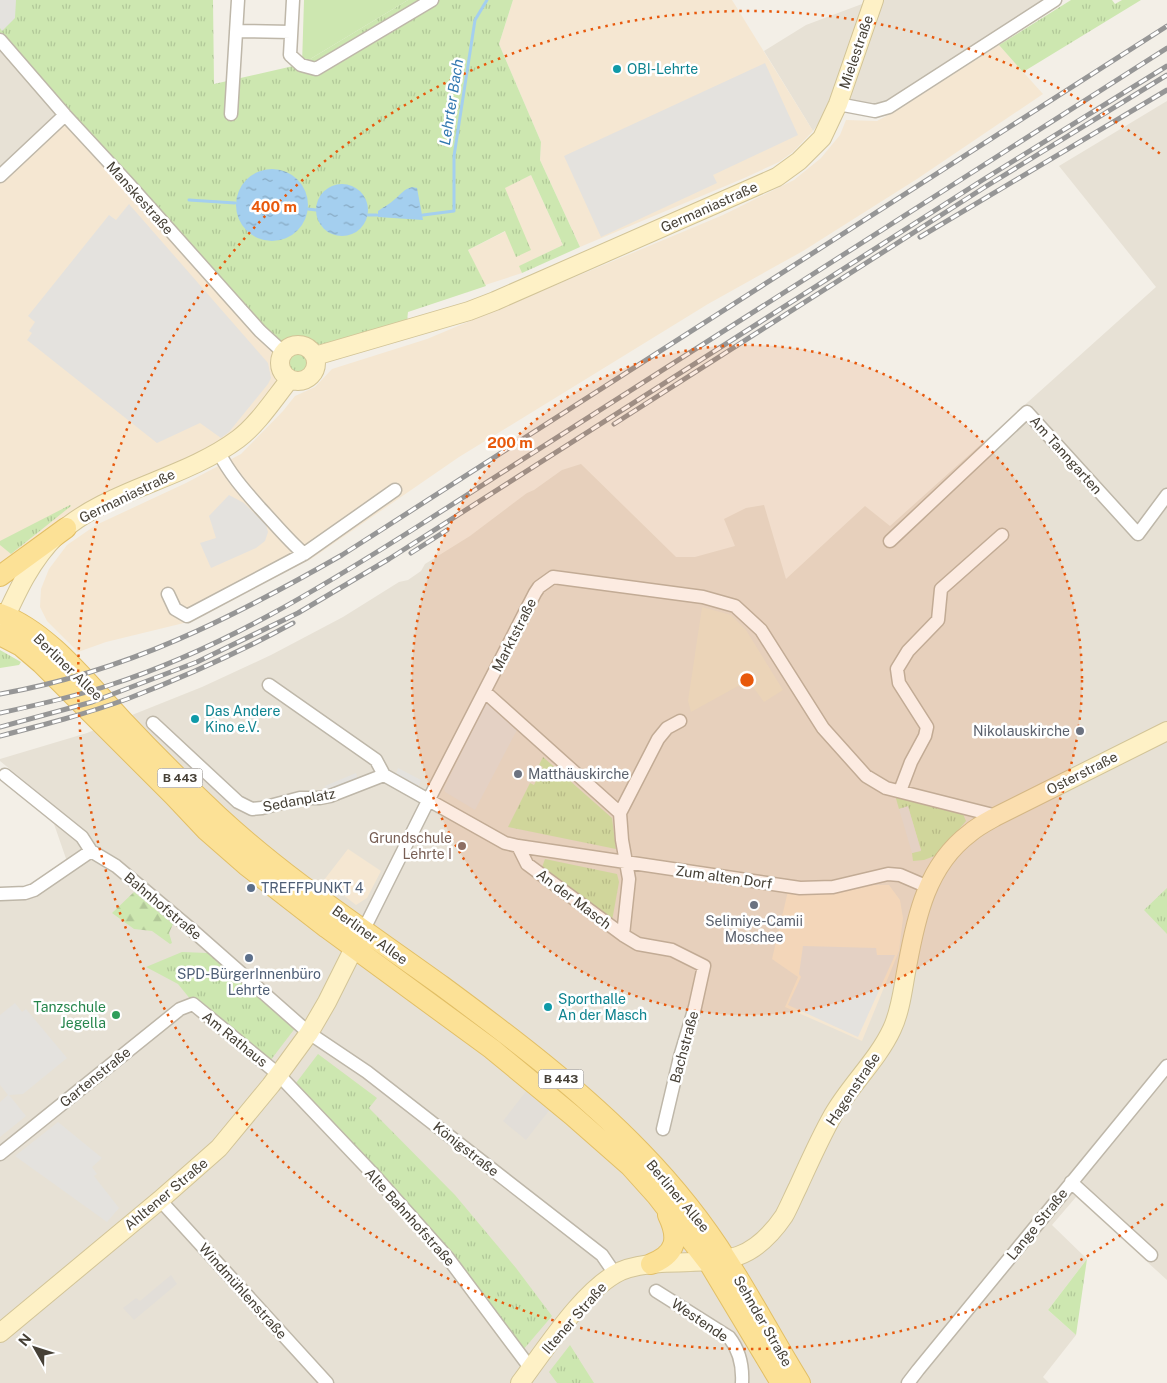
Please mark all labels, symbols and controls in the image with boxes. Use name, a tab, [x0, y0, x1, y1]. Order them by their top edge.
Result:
street label: Mielestraße	[836, 13, 876, 91]
water label: Lehrter Bach	[436, 58, 466, 146]
place label: OBI-Lehrte	[627, 61, 698, 77]
marker: OBI-Lehrte	[611, 63, 623, 75]
street label: Manskestraße	[103, 158, 177, 238]
street label: Germaniastraße	[658, 178, 760, 236]
text: 400 m	[251, 198, 297, 215]
street label: Am Tanngarten	[1027, 413, 1105, 497]
text: 200 m	[487, 434, 533, 451]
street label: Germaniastraße	[77, 466, 177, 526]
street label: Marktstraße	[489, 596, 539, 674]
street label: Berliner Allee	[30, 630, 106, 704]
centre of rings	[738, 671, 756, 689]
place label: Das Andere Kino e.V.	[205, 703, 280, 735]
marker: Das Andere Kino e.V.	[189, 713, 201, 725]
place label: Nikolauskirche	[973, 723, 1070, 739]
marker: Nikolauskirche	[1074, 725, 1086, 737]
street label: Osterstraße	[1044, 748, 1120, 798]
place label: Matthäuskirche	[528, 766, 629, 782]
road number: B 443	[158, 768, 202, 788]
marker: Matthäuskirche	[512, 768, 524, 780]
street label: Sedanplatz	[261, 785, 337, 815]
place label: Grundschule Lehrte I	[369, 830, 452, 862]
marker: Grundschule Lehrte I	[456, 840, 468, 852]
street label: Zum alten Dorf	[675, 862, 774, 892]
street label: An der Masch	[534, 866, 614, 932]
street label: Bahnhofstraße	[121, 869, 205, 943]
place label: TREFFPUNKT 4	[261, 880, 364, 896]
marker: TREFFPUNKT 4	[245, 882, 257, 894]
marker: Selimiye-Camii Moschee	[748, 899, 760, 911]
street label: Berliner Allee	[329, 902, 411, 968]
place label: Selimiye-Camii Moschee	[705, 913, 803, 945]
marker: SPD-BürgerInnenbüro Lehrte	[243, 952, 255, 964]
place label: SPD-BürgerInnenbüro Lehrte	[177, 966, 321, 998]
place label: Sporthalle An der Masch	[558, 991, 647, 1023]
place label: Tanzschule Jegella	[33, 999, 106, 1031]
marker: Sporthalle An der Masch	[542, 1001, 554, 1013]
street label: Am Rathaus	[199, 1008, 271, 1070]
marker: Tanzschule Jegella	[110, 1009, 122, 1021]
street label: Bachstraße	[667, 1009, 701, 1085]
street label: Gartenstraße	[57, 1044, 133, 1110]
street label: Hagenstraße	[823, 1050, 883, 1128]
road number: B 443	[538, 1070, 584, 1088]
street label: Königstraße	[430, 1119, 502, 1180]
street label: Ahltener Straße	[121, 1155, 211, 1233]
street label: Berliner Allee	[643, 1157, 713, 1235]
street label: Alte Bahnhofstraße	[362, 1165, 458, 1269]
street label: Lange Straße	[1003, 1185, 1071, 1263]
street label: Windmühlenstraße	[196, 1240, 290, 1342]
street label: Sehnder Straße	[730, 1273, 796, 1369]
street label: Iltener Straße	[539, 1279, 609, 1357]
street label: Westende	[669, 1295, 732, 1345]
north arrow	[10, 1323, 60, 1373]
text: N	[15, 1331, 35, 1349]

